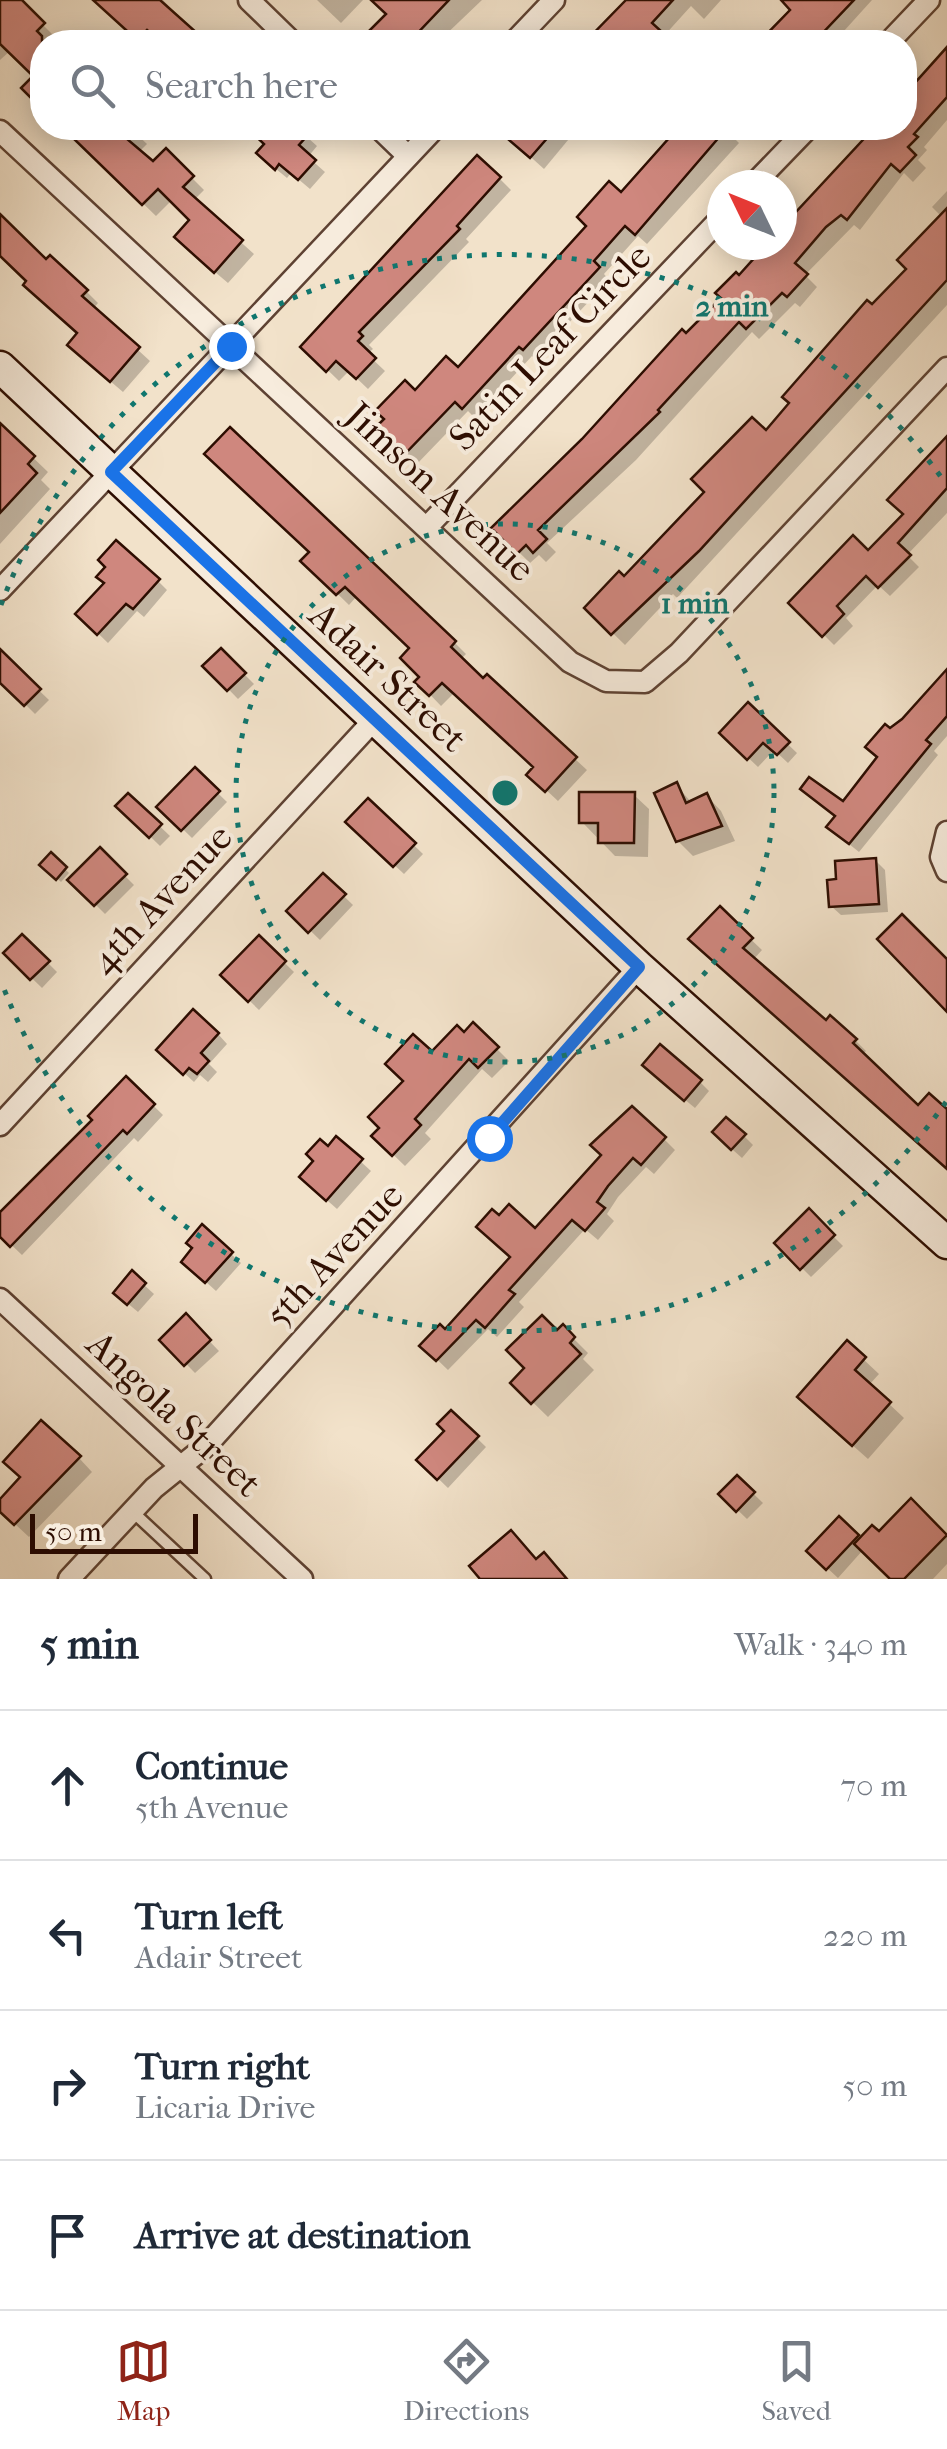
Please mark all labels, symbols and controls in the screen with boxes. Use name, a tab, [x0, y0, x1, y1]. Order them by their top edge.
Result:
search box	[30, 30, 917, 140]
icon: search	[65, 58, 120, 113]
text: Search here	[145, 63, 338, 108]
north arrow	[707, 170, 797, 260]
street label: Satin Leaf Circle	[440, 234, 660, 460]
text: 2 min	[695, 289, 769, 324]
route end	[209, 324, 255, 370]
street label: Jimson Avenue	[334, 391, 544, 591]
text: 1 min	[661, 586, 730, 621]
street label: Adair Street	[299, 591, 476, 762]
centre of rings	[487, 775, 523, 811]
street label: 4th Avenue	[80, 815, 242, 983]
route start	[467, 1116, 513, 1162]
street label: 5th Avenue	[255, 1173, 413, 1337]
street label: Angola Street	[76, 1320, 271, 1507]
scale bar	[30, 1509, 198, 1554]
text: 50 m	[45, 1515, 102, 1548]
text: 5 min	[40, 1620, 139, 1669]
text: Walk · 340 m	[734, 1626, 907, 1663]
text: Continue	[135, 1744, 288, 1789]
icon: ahead	[40, 1758, 95, 1813]
text: 70 m	[841, 1767, 907, 1804]
text: 5th Avenue	[135, 1789, 288, 1826]
text: Turn left	[135, 1894, 283, 1939]
icon: left	[40, 1908, 95, 1963]
text: 220 m	[823, 1917, 907, 1954]
text: Adair Street	[135, 1939, 302, 1976]
text: Turn right	[135, 2044, 310, 2089]
icon: right	[40, 2058, 95, 2113]
text: 50 m	[842, 2067, 907, 2104]
text: Licaria Drive	[135, 2089, 315, 2126]
icon: arrive	[40, 2208, 95, 2263]
text: Arrive at destination	[135, 2213, 471, 2258]
tab: Map	[116, 2334, 171, 2427]
tab: Directions	[403, 2334, 529, 2427]
tab: Saved	[761, 2334, 831, 2427]

